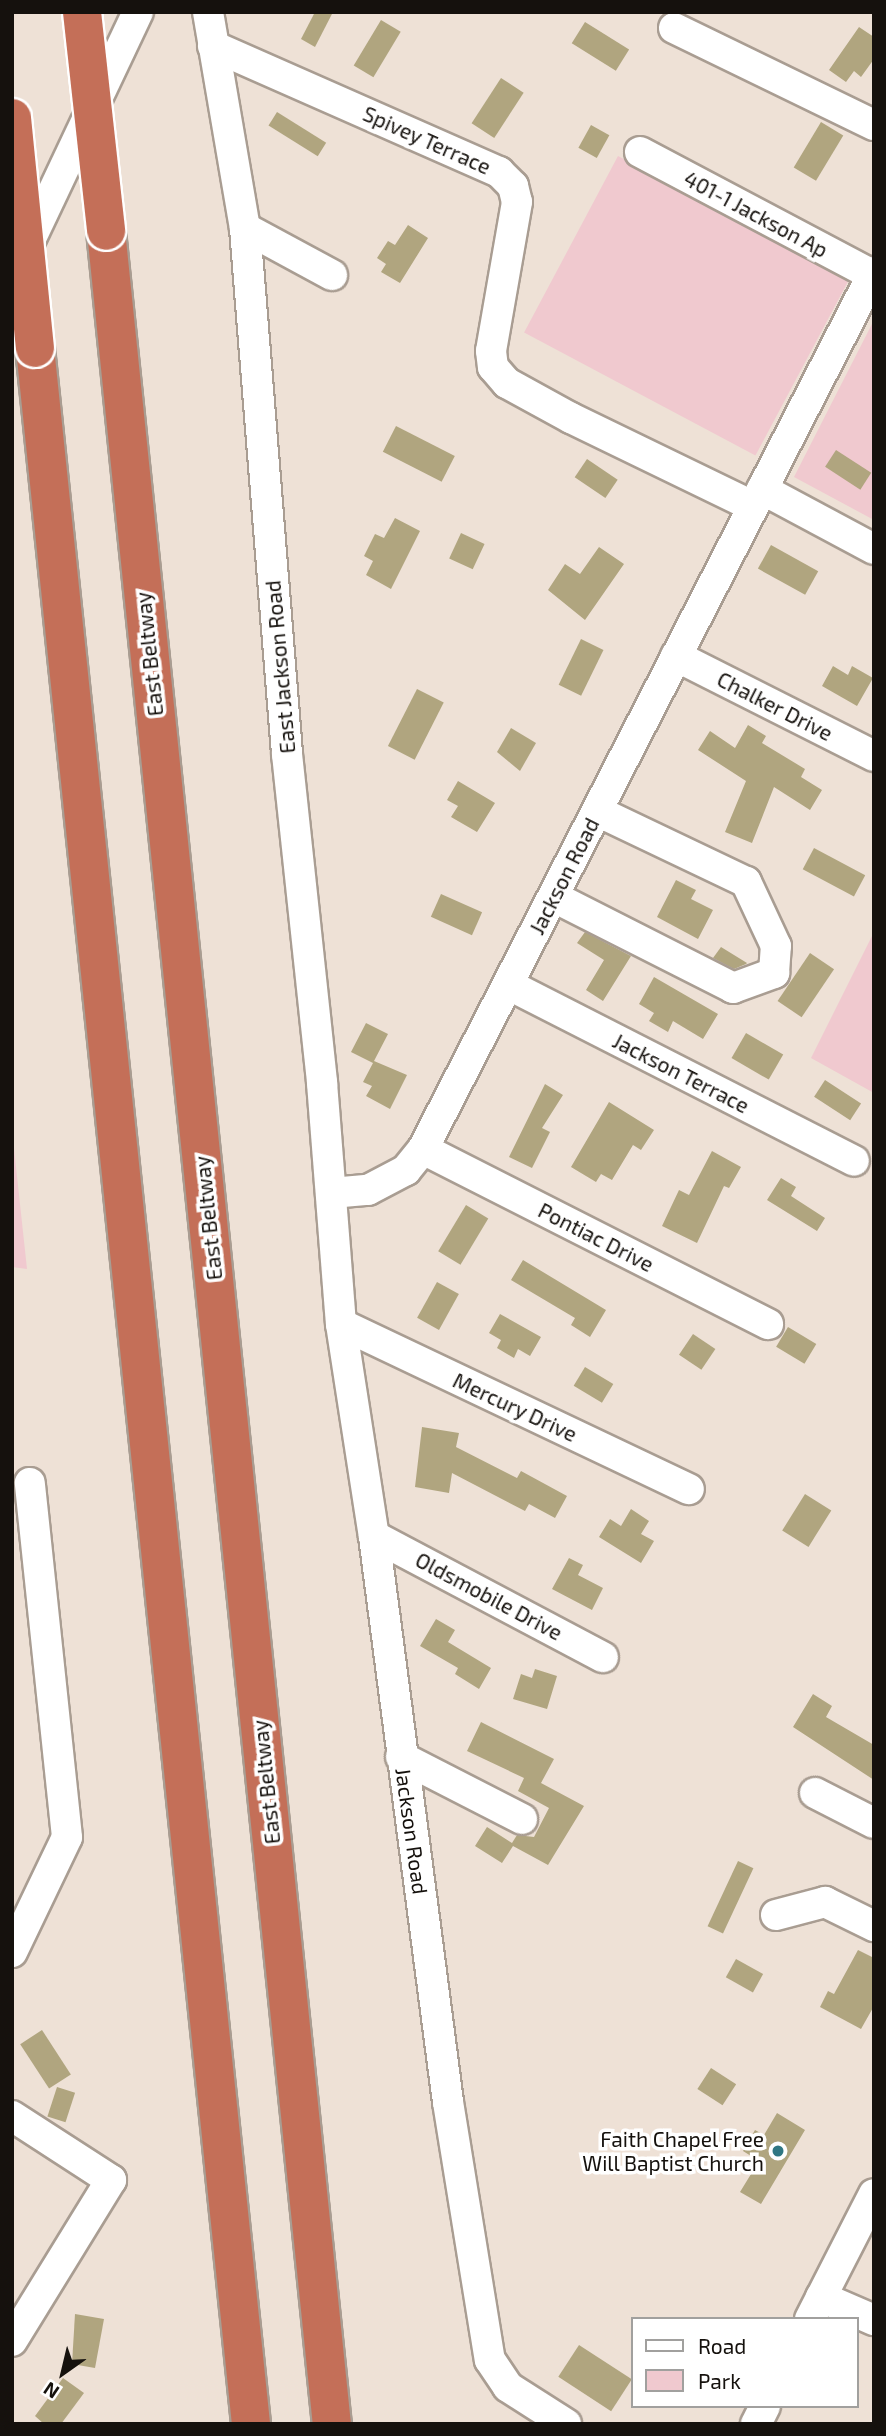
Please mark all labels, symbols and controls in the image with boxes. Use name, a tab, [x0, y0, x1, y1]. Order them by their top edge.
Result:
street label: Spivey Terrace	[359, 100, 495, 180]
street label: 401-1 Jackson Ap	[679, 165, 833, 263]
street label: East Jackson Road	[260, 579, 300, 755]
street label: East Beltway	[130, 591, 168, 717]
street label: Chalker Drive	[713, 666, 837, 746]
street label: Jackson Road	[524, 813, 604, 939]
street label: Jackson Terrace	[608, 1028, 754, 1118]
street label: East Beltway	[189, 1155, 227, 1281]
street label: Pontiac Drive	[534, 1197, 658, 1277]
street label: Mercury Drive	[449, 1367, 581, 1447]
street label: Oldsmobile Drive	[411, 1547, 567, 1645]
street label: East Beltway	[247, 1719, 285, 1845]
street label: Jackson Road	[391, 1766, 433, 1896]
place label: Faith Chapel Free Will Baptist Church	[582, 2126, 764, 2176]
marker: Faith Chapel Free Will Baptist Church	[770, 2143, 786, 2159]
legend	[630, 2317, 858, 2408]
text: Road	[698, 2333, 746, 2358]
north arrow	[28, 2338, 98, 2408]
text: Park	[698, 2368, 741, 2393]
text: N	[39, 2377, 63, 2404]

